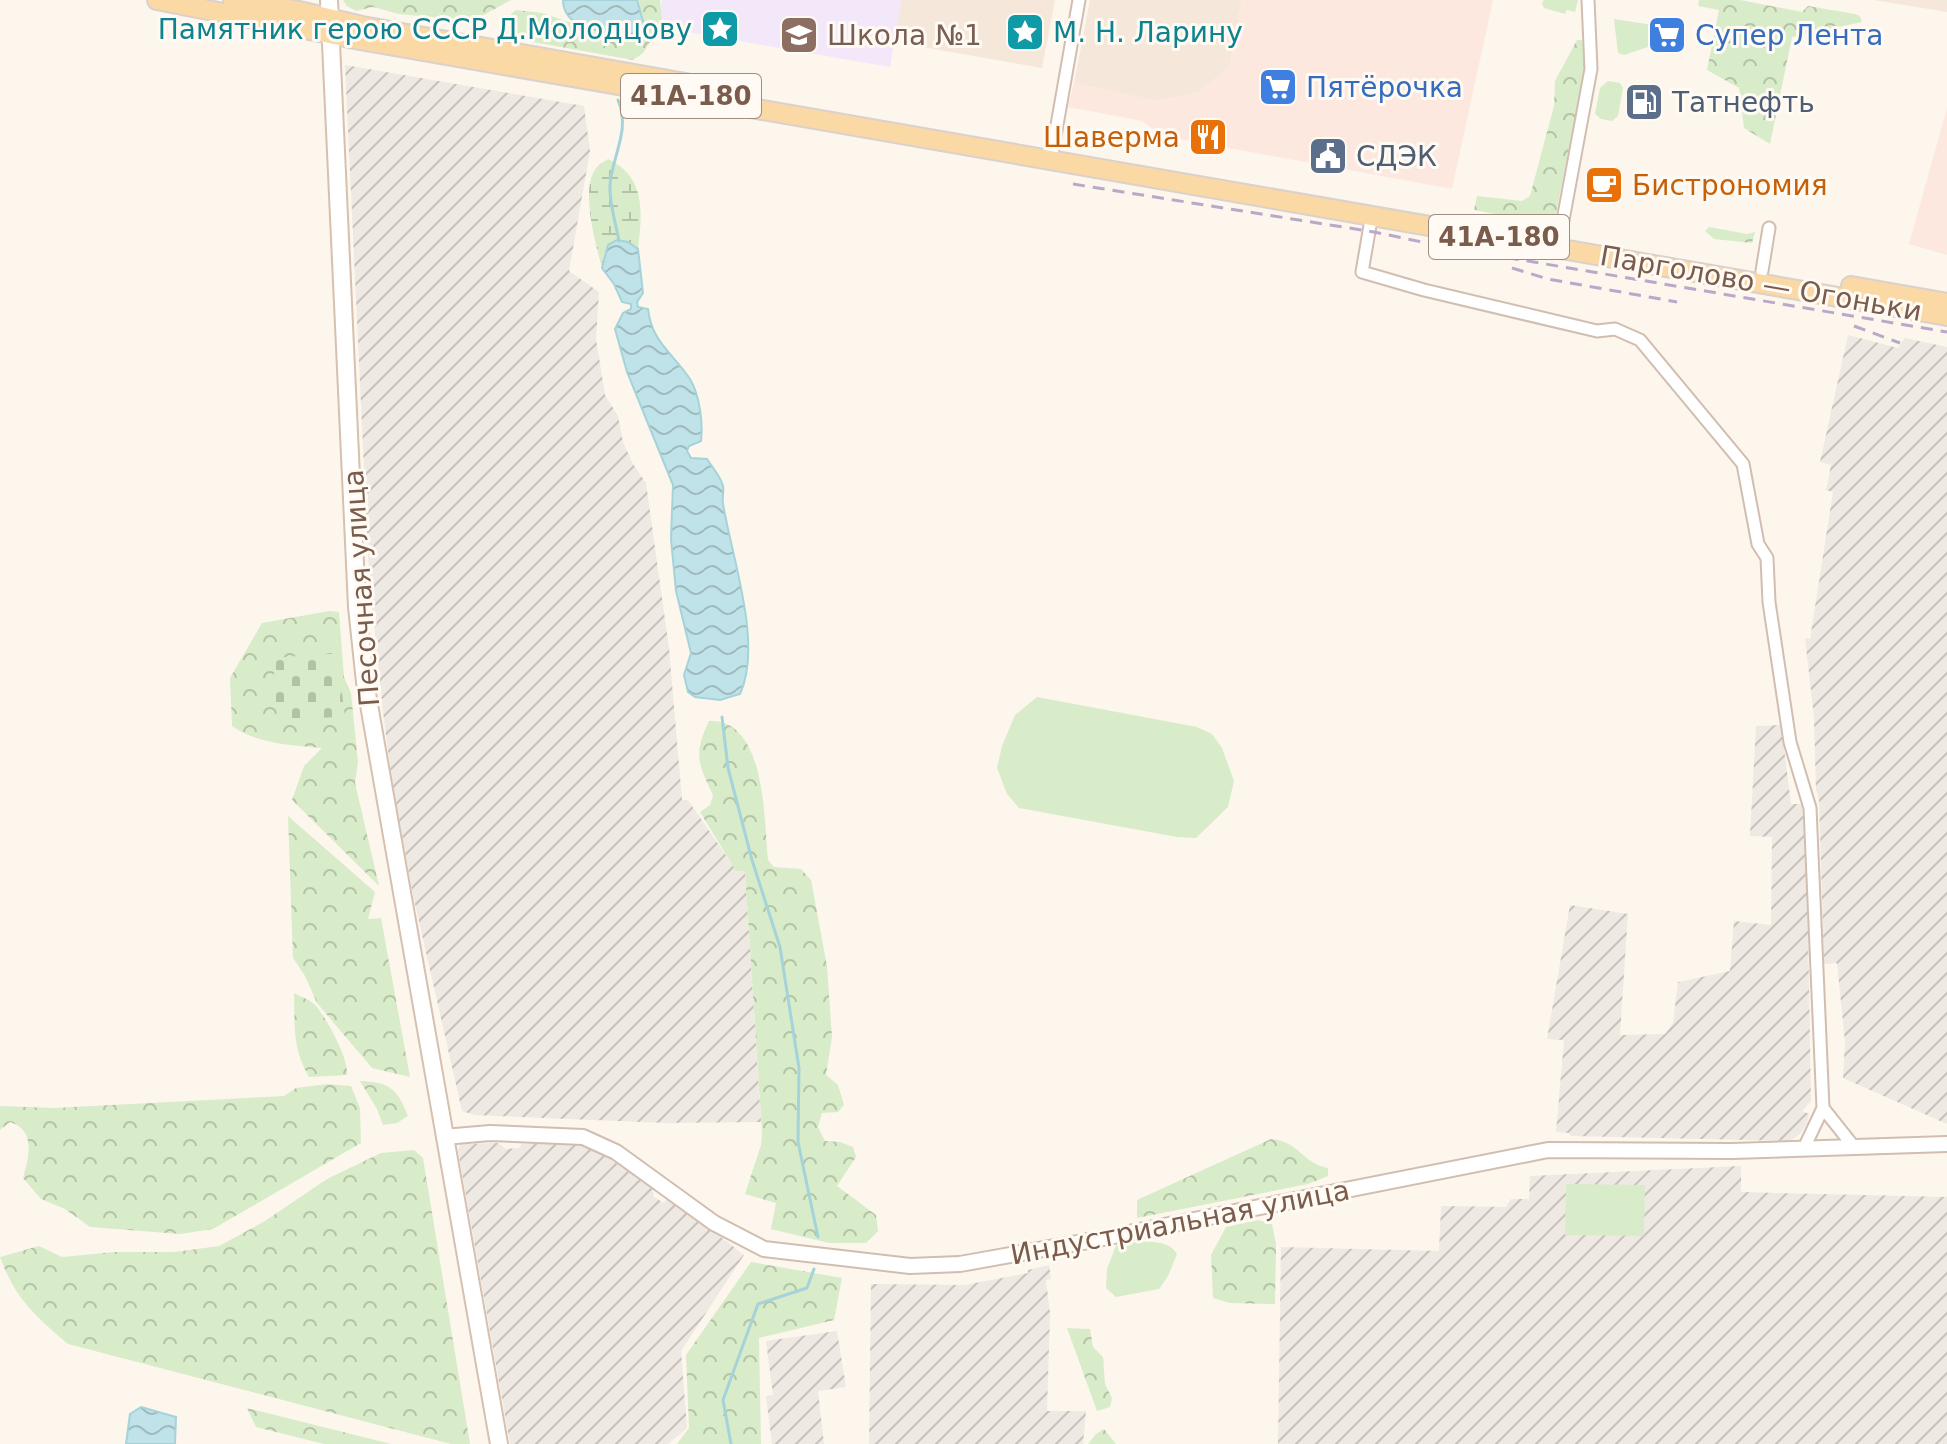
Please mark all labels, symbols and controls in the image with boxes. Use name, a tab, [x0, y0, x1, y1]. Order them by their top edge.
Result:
place icon: Памятник герою СССР Д.Молодцову	[699, 8, 741, 50]
place icon: М. Н. Ларину	[1004, 11, 1046, 53]
place label: Памятник герою СССР Д.Молодцову	[158, 13, 692, 46]
school or university icon: Школа №1	[778, 14, 820, 56]
supermarket icon: Супер Лента	[1646, 14, 1688, 56]
place label: М. Н. Ларину	[1053, 16, 1243, 49]
place label: Школа №1	[827, 19, 982, 52]
place label: Супер Лента	[1695, 19, 1883, 52]
supermarket icon: Пятёрочка	[1257, 66, 1299, 108]
place label: Пятёрочка	[1306, 71, 1463, 104]
road number: 41А-180	[621, 74, 761, 118]
fuel station icon: Татнефть	[1623, 81, 1665, 123]
place label: Татнефть	[1671, 86, 1815, 119]
restaurant icon: Шаверма	[1187, 116, 1229, 158]
place label: Шаверма	[1043, 121, 1180, 154]
public building icon: СДЭК	[1307, 135, 1349, 177]
place label: СДЭК	[1356, 140, 1437, 173]
cafe icon: Бистрономия	[1583, 164, 1625, 206]
place label: Бистрономия	[1632, 169, 1828, 202]
road number: 41А-180	[1429, 215, 1569, 259]
street label: Парголово — Огоньки	[1597, 239, 1924, 328]
street label: Песочная улица	[337, 468, 386, 708]
street label: Индустриальная улица	[1008, 1173, 1352, 1272]

